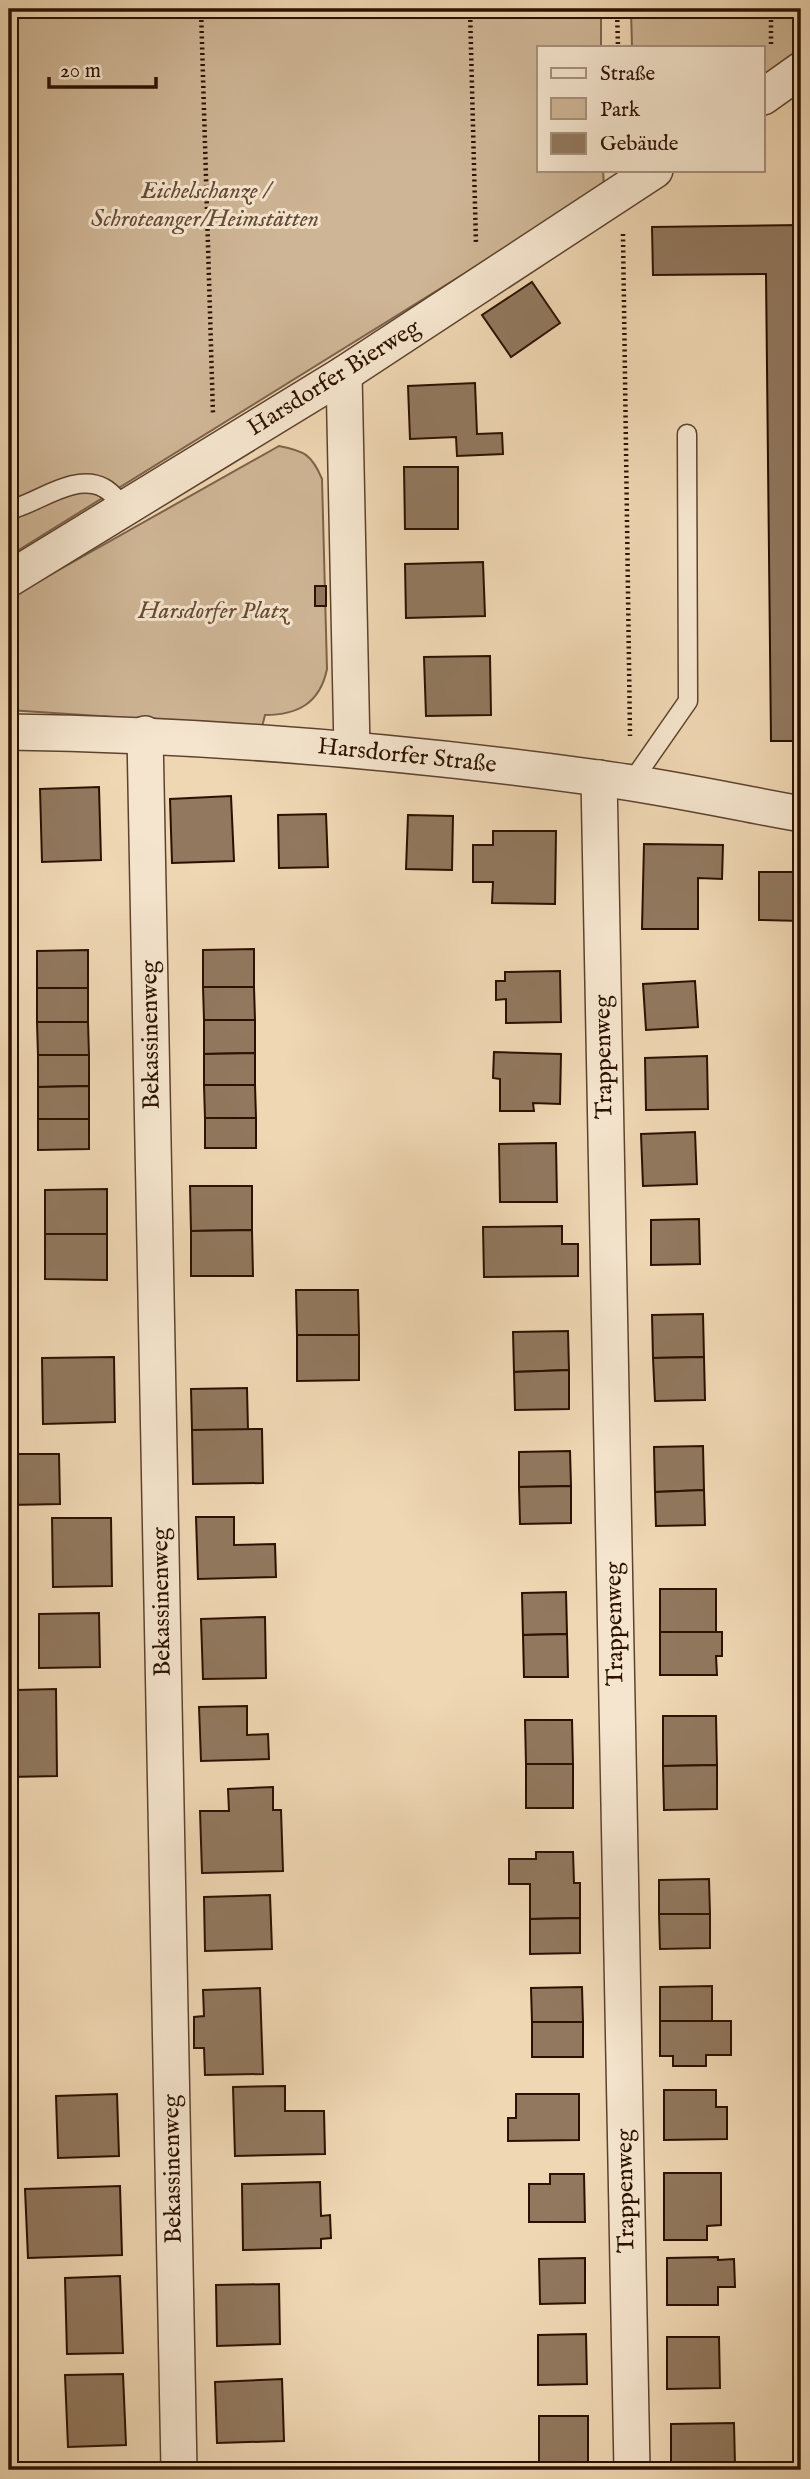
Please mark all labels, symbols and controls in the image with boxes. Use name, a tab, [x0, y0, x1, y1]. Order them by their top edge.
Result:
scale bar	[49, 46, 156, 90]
legend	[537, 46, 764, 172]
text: 20 m	[60, 58, 101, 85]
text: Straße	[600, 61, 656, 88]
text: Park	[600, 97, 641, 124]
text: Gebäude	[600, 131, 679, 158]
park label: Eichelschanze / Schroteanger/Heimstätten	[91, 176, 319, 235]
street label: Harsdorfer Bierweg	[242, 312, 427, 444]
park label: Harsdorfer Platz	[137, 596, 291, 627]
street label: Harsdorfer Straße	[316, 731, 498, 781]
street label: Bekassinenweg	[134, 959, 168, 1110]
street label: Trappenweg	[587, 994, 621, 1119]
street label: Bekassinenweg	[145, 1526, 179, 1677]
street label: Trappenweg	[598, 1561, 632, 1686]
street label: Bekassinenweg	[156, 2093, 190, 2244]
street label: Trappenweg	[609, 2128, 643, 2253]

